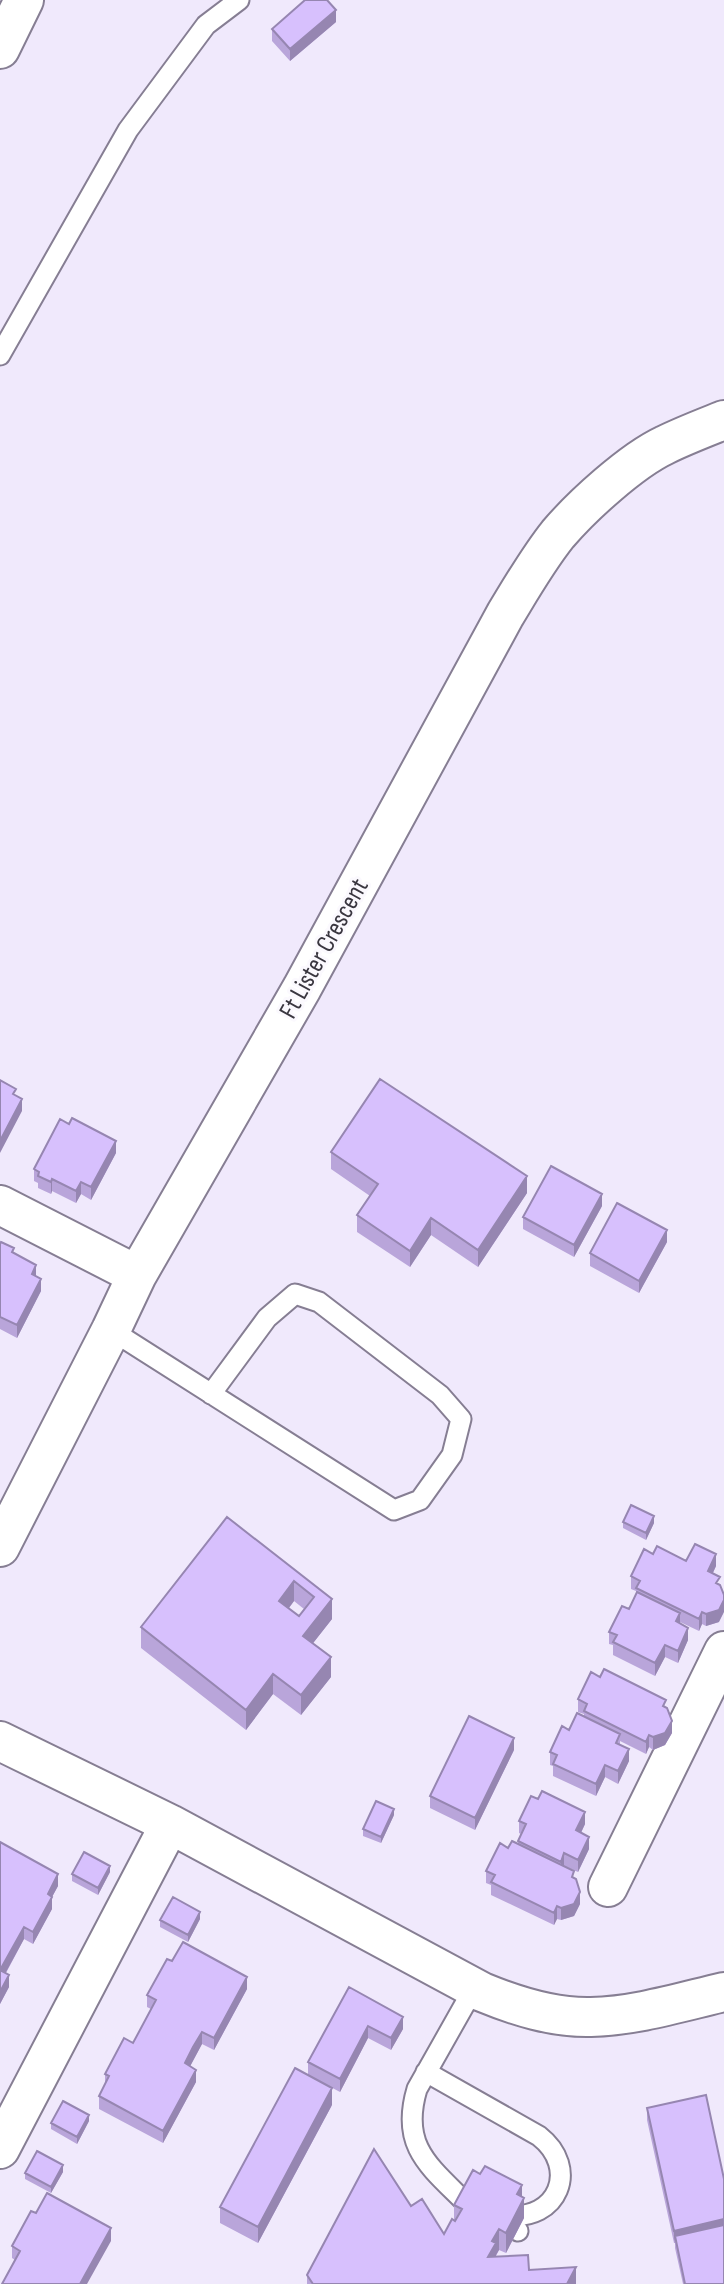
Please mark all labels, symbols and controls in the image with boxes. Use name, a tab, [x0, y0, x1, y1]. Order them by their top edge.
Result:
street label: Ft Lister Crescent	[273, 873, 376, 1024]

